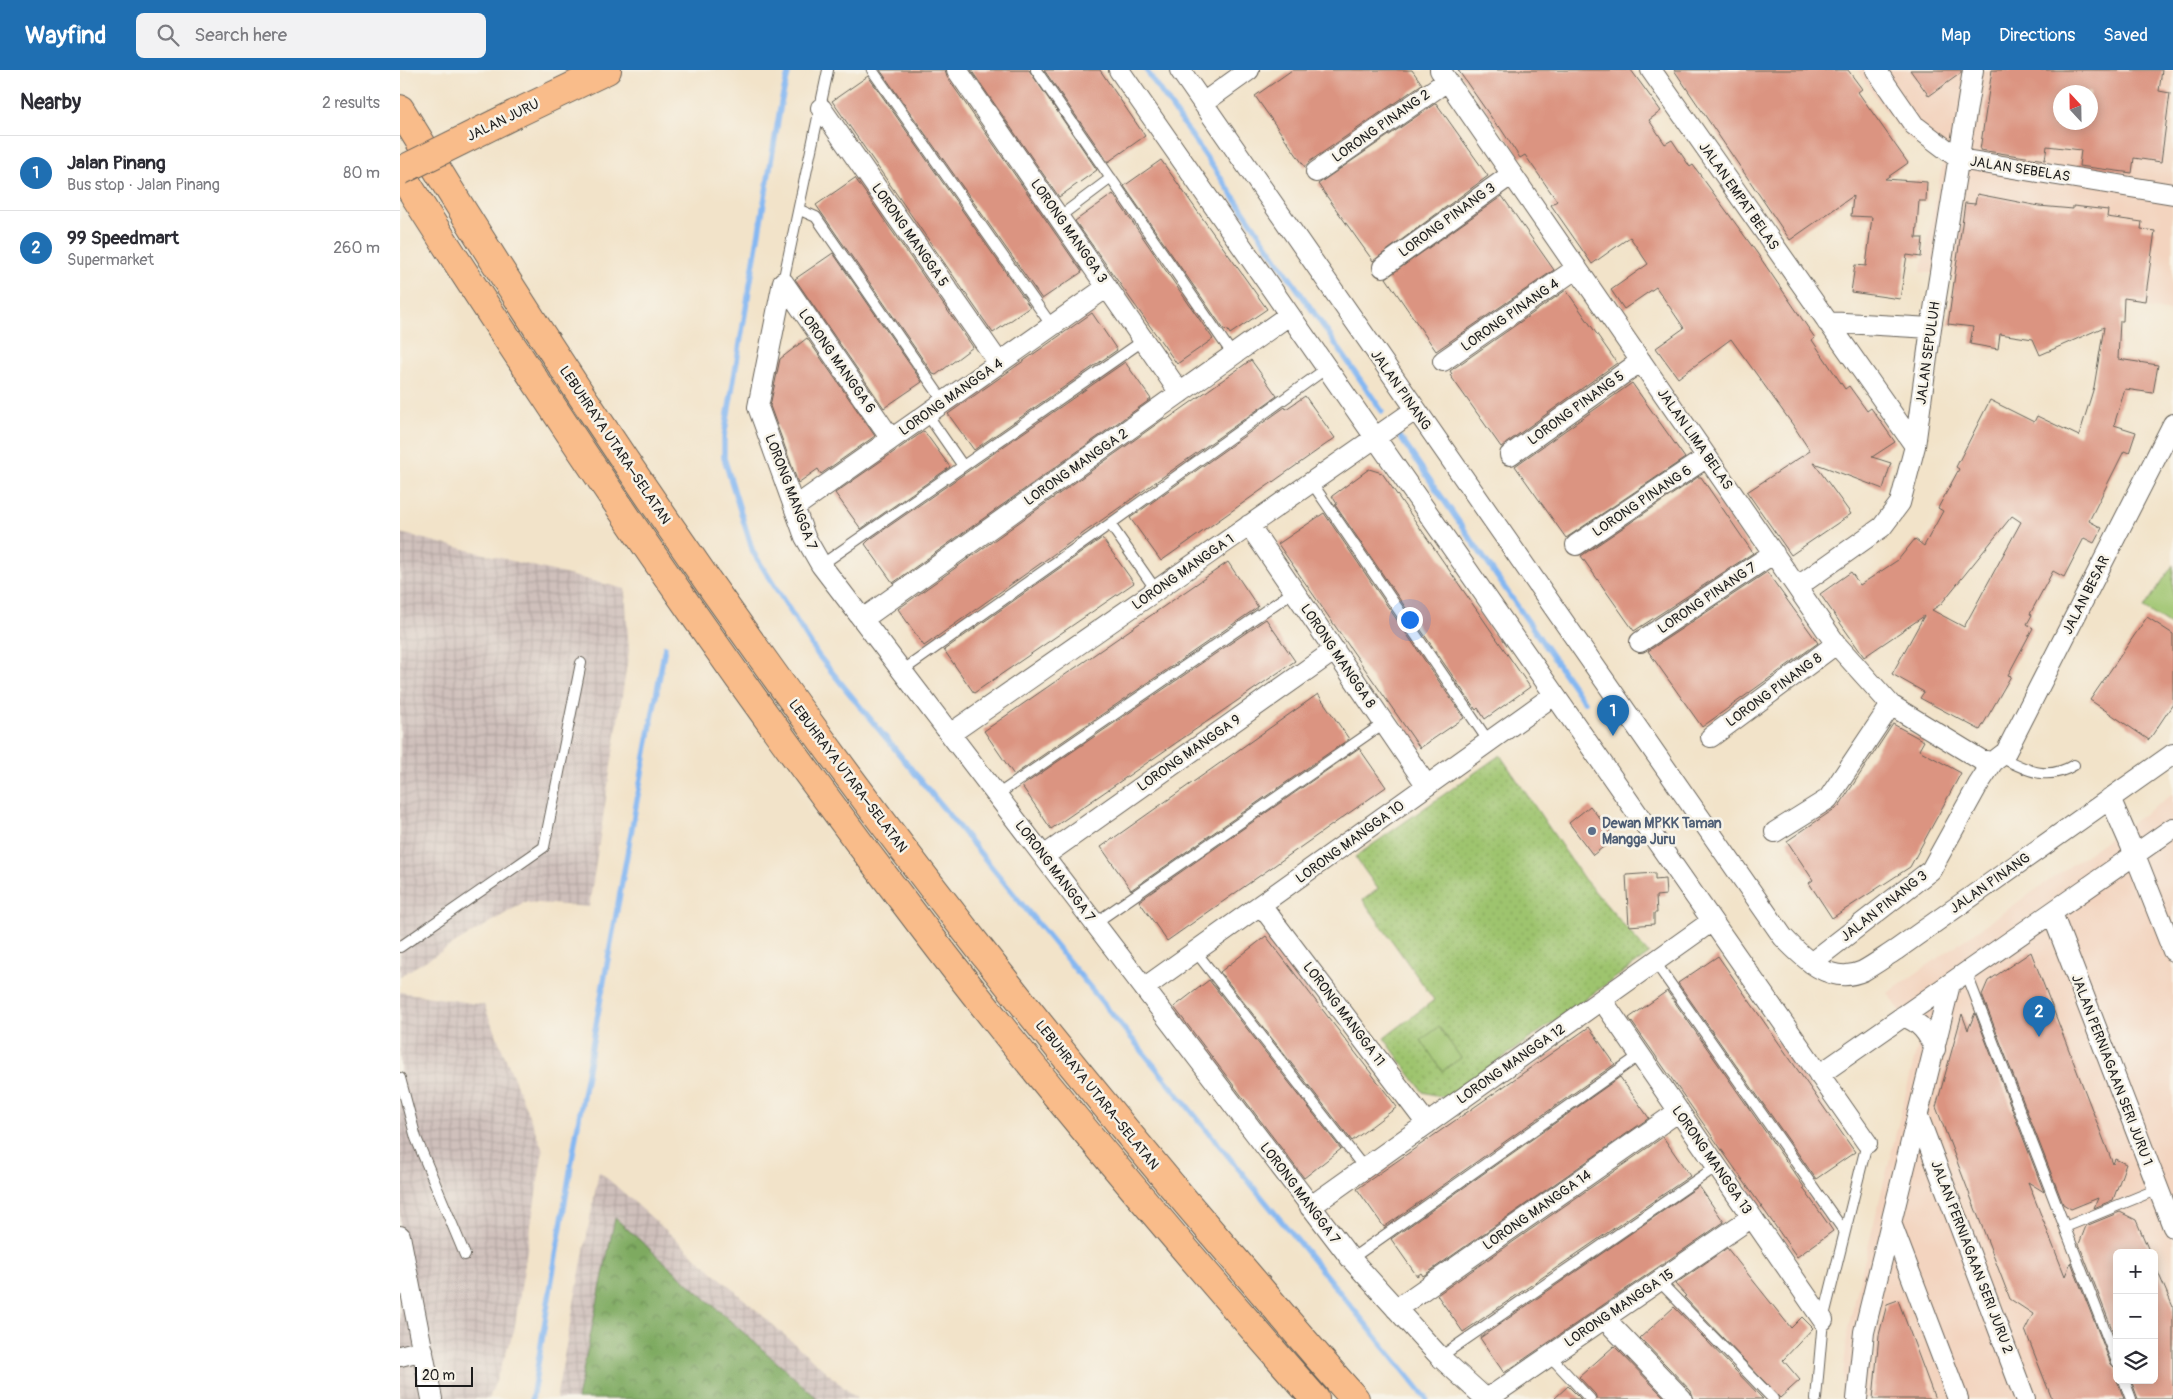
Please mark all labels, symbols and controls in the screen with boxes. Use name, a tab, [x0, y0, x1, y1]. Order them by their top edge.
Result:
search box	[136, 13, 486, 58]
text: Wayfind	[25, 21, 106, 50]
icon: search	[154, 21, 182, 49]
text: Search here	[194, 23, 287, 47]
text: Map	[1941, 24, 1971, 47]
text: Directions	[1999, 24, 2075, 47]
text: Saved	[2103, 24, 2148, 47]
north arrow	[2053, 85, 2098, 130]
street label: LORONG PINANG 2	[1329, 86, 1433, 166]
text: Nearby	[20, 89, 81, 116]
text: 2 results	[322, 93, 380, 113]
street label: JALAN JURU	[464, 95, 542, 145]
street label: JALAN EMPAT BELAS	[1695, 139, 1783, 253]
text: Jalan Pinang	[67, 151, 166, 175]
street label: JALAN SEBELAS	[1969, 153, 2071, 185]
text: 1	[33, 163, 39, 183]
text: 80 m	[343, 163, 380, 183]
text: Bus stop · Jalan Pinang	[67, 175, 220, 195]
street label: LORONG MANGGA 3	[1027, 176, 1111, 286]
street label: LORONG PINANG 3	[1395, 179, 1499, 261]
street label: LORONG MANGGA 5	[868, 180, 952, 290]
text: 99 Speedmart	[67, 226, 179, 250]
text: 2	[32, 238, 40, 258]
text: 260 m	[333, 238, 380, 258]
text: Supermarket	[67, 250, 154, 270]
street label: LORONG PINANG 4	[1458, 275, 1562, 355]
street label: JALAN SEPULUH	[1912, 300, 1944, 406]
street label: LORONG MANGGA 6	[795, 306, 879, 416]
street label: JALAN PINANG	[1367, 347, 1435, 433]
street label: LORONG MANGGA 4	[896, 355, 1006, 439]
street label: LEBUHRAYA UTARA–SELATAN	[556, 363, 674, 527]
street label: LORONG PINANG 5	[1524, 367, 1628, 449]
street label: JALAN LIMA BELAS	[1654, 385, 1736, 493]
street label: LORONG MANGGA 2	[1021, 425, 1131, 509]
street label: LORONG MANGGA 7	[761, 432, 821, 553]
street label: LORONG PINANG 6	[1589, 462, 1695, 540]
street label: LORONG MANGGA 1	[1129, 531, 1237, 613]
street label: JALAN BESAR	[2059, 553, 2113, 637]
street label: LORONG PINANG 7	[1655, 558, 1760, 637]
street label: LORONG MANGGA 8	[1297, 601, 1379, 711]
your location	[1397, 607, 1423, 633]
street label: LORONG PINANG 8	[1723, 649, 1825, 731]
pin: 1	[1597, 695, 1629, 736]
street label: LEBUHRAYA UTARA–SELATAN	[785, 696, 911, 856]
street label: LORONG MANGGA 9	[1134, 711, 1244, 795]
street label: LORONG MANGGA 10	[1292, 797, 1408, 887]
place label: Dewan MPKK Taman Mangga Juru	[1602, 815, 1722, 848]
street label: LORONG MANGGA 7	[1011, 817, 1099, 925]
marker: Dewan MPKK Taman Mangga Juru	[1586, 825, 1598, 837]
street label: JALAN PINANG	[1947, 849, 2033, 917]
street label: JALAN PINANG 3	[1837, 867, 1931, 945]
street label: LORONG MANGGA 11	[1299, 959, 1389, 1069]
street label: JALAN PERNIAGAAN SERI JURU 1	[2068, 972, 2156, 1168]
pin: 2	[2023, 996, 2055, 1037]
street label: LEBUHRAYA UTARA–SELATAN	[1032, 1017, 1162, 1173]
street label: LORONG MANGGA 12	[1454, 1020, 1569, 1108]
street label: LORONG MANGGA 13	[1668, 1103, 1756, 1218]
street label: LORONG MANGGA 7	[1256, 1139, 1344, 1247]
street label: JALAN PERNIAGAAN SERI JURU 2	[1927, 1158, 2017, 1356]
street label: LORONG MANGGA 14	[1480, 1166, 1594, 1254]
map controls	[2113, 1249, 2158, 1384]
button: +	[2113, 1249, 2158, 1294]
street label: LORONG MANGGA 15	[1561, 1265, 1677, 1351]
button: −	[2113, 1294, 2158, 1339]
button: layers	[2113, 1339, 2158, 1384]
scale bar	[415, 1364, 472, 1387]
text: 20 m	[422, 1367, 455, 1384]

